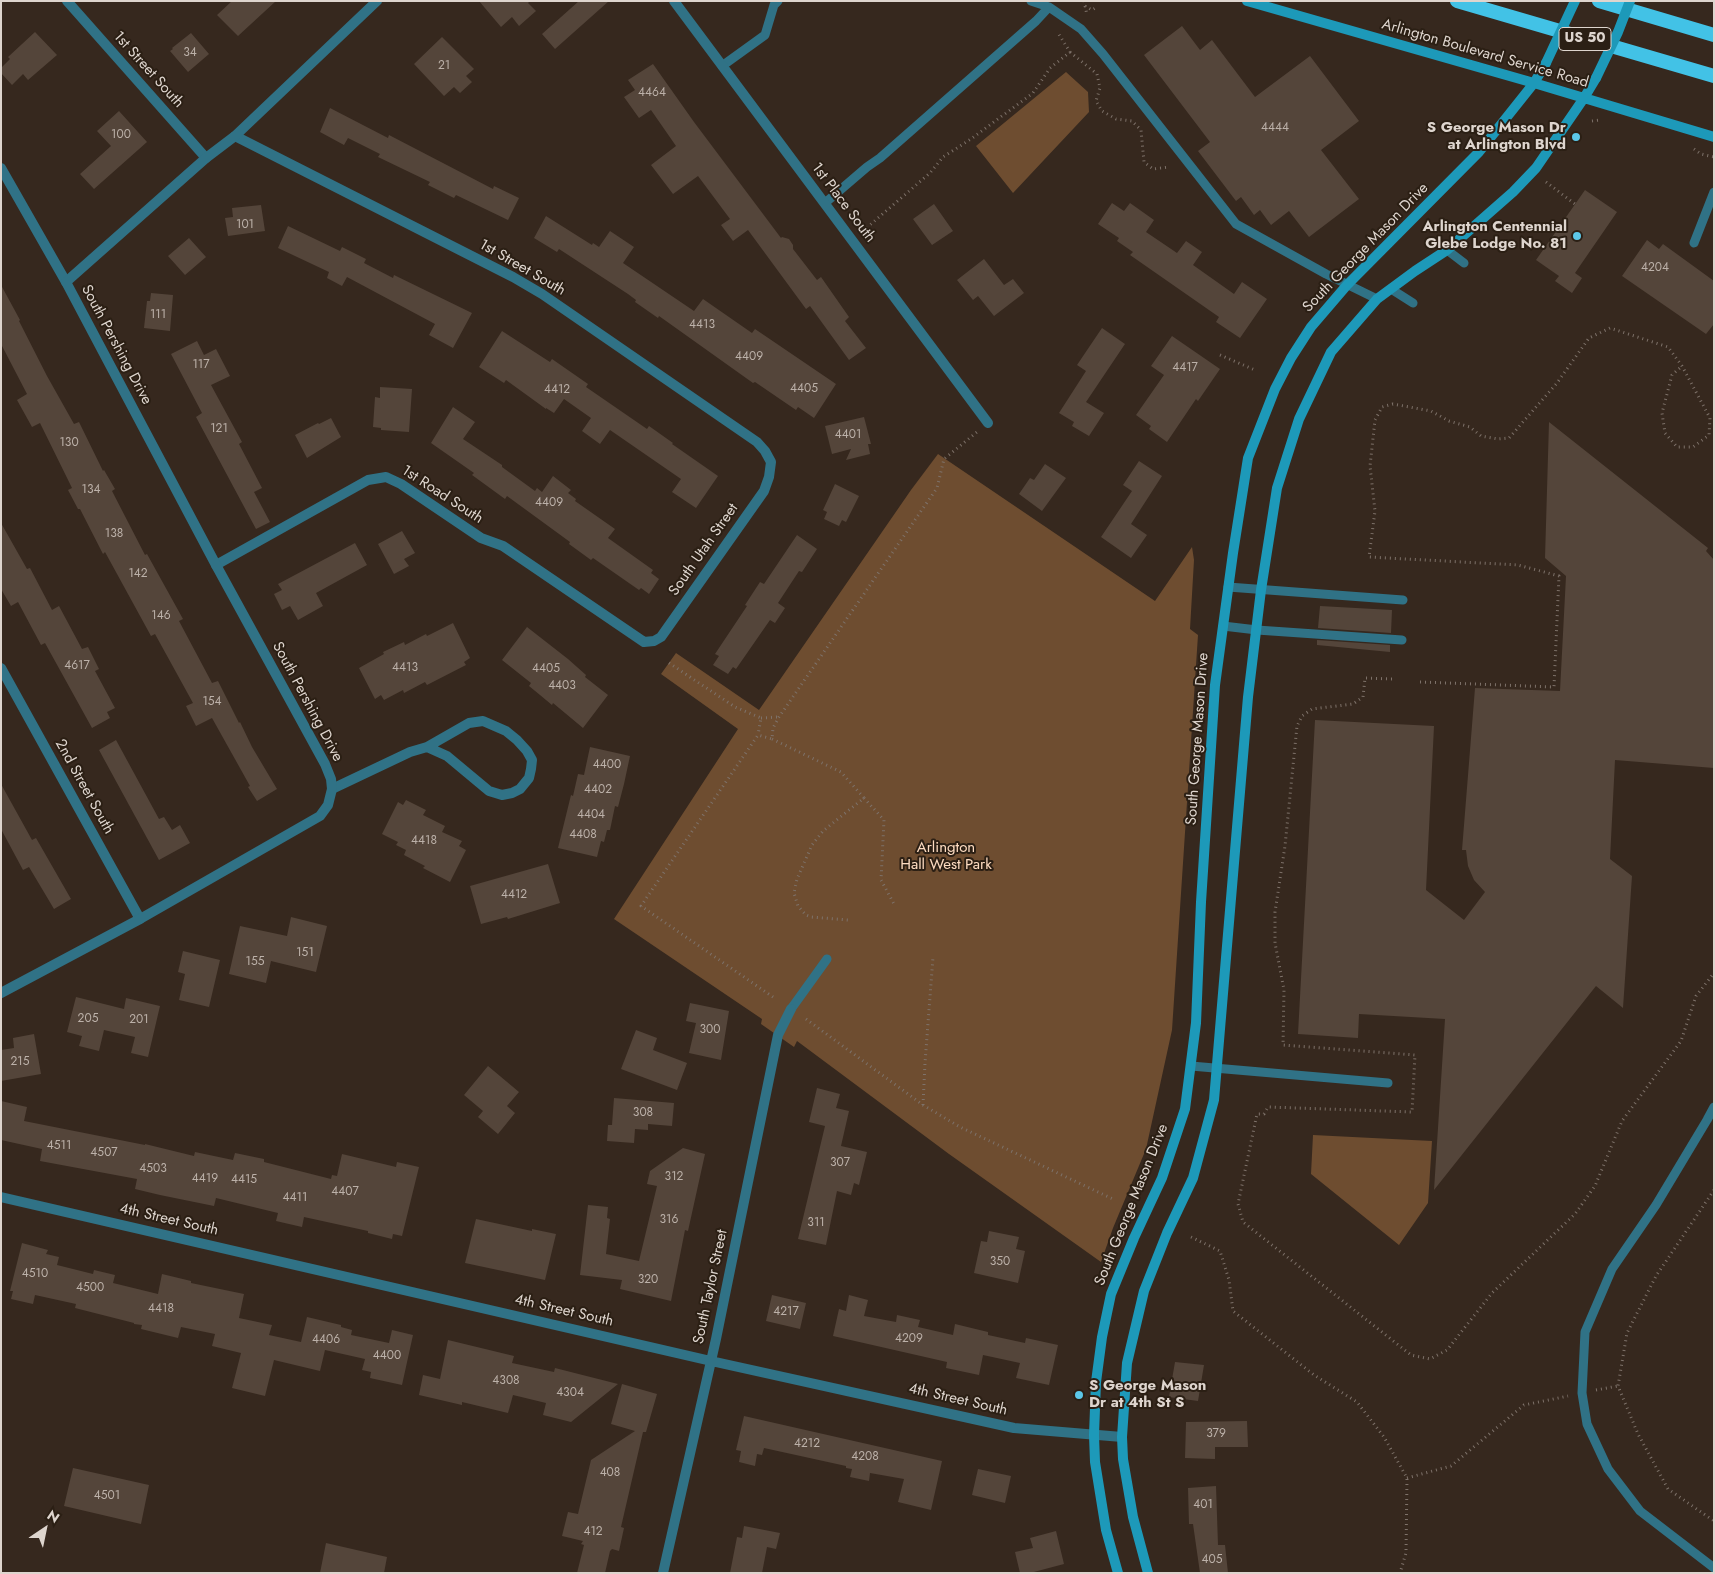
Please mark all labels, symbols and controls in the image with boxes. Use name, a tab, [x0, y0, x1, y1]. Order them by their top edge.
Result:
street label: Arlington Boulevard Service Road	[1380, 16, 1590, 92]
street label: 1st Street South	[109, 28, 187, 112]
road number: US 50	[1559, 28, 1611, 50]
house number: 34	[183, 46, 197, 60]
house number: 21	[438, 59, 450, 73]
house number: 4464	[638, 86, 666, 100]
place label: S George Mason Dr at Arlington Blvd	[1427, 119, 1566, 154]
house number: 4444	[1261, 121, 1289, 135]
house number: 100	[111, 128, 131, 142]
marker: S George Mason Dr at Arlington Blvd	[1570, 131, 1582, 143]
street label: 1st Place South	[807, 160, 879, 246]
street label: South George Mason Drive	[1300, 180, 1432, 316]
house number: 101	[236, 218, 254, 232]
place label: Arlington Centennial Glebe Lodge No. 81	[1422, 218, 1567, 253]
marker: Arlington Centennial Glebe Lodge No. 81	[1571, 230, 1583, 242]
street label: 1st Street South	[476, 236, 568, 300]
house number: 4204	[1641, 261, 1669, 275]
street label: South Pershing Drive	[77, 282, 155, 408]
house number: 111	[150, 308, 166, 322]
house number: 4413	[689, 318, 715, 332]
house number: 4409	[735, 350, 763, 364]
house number: 117	[192, 358, 210, 372]
house number: 4417	[1172, 361, 1198, 375]
house number: 4405	[790, 382, 818, 396]
house number: 4412	[544, 383, 570, 397]
house number: 121	[210, 422, 228, 436]
house number: 4401	[835, 428, 861, 442]
house number: 130	[59, 436, 79, 450]
street label: 1st Road South	[398, 462, 486, 528]
house number: 134	[82, 483, 100, 497]
house number: 4409	[535, 496, 563, 510]
street label: South Utah Street	[665, 500, 743, 600]
house number: 138	[105, 527, 123, 541]
house number: 142	[128, 567, 148, 581]
house number: 146	[151, 609, 171, 623]
street label: South Pershing Drive	[268, 639, 346, 765]
street label: South George Mason Drive	[1183, 652, 1213, 826]
house number: 4617	[64, 659, 90, 673]
house number: 4413	[392, 661, 418, 675]
house number: 4405	[532, 662, 560, 676]
house number: 4403	[548, 679, 576, 693]
house number: 154	[202, 695, 222, 709]
street label: 2nd Street South	[51, 736, 117, 838]
house number: 4400	[593, 758, 621, 772]
house number: 4402	[584, 783, 612, 797]
house number: 4404	[577, 808, 605, 822]
house number: 4408	[569, 828, 597, 842]
house number: 4418	[411, 834, 437, 848]
park label: Arlington Hall West Park	[900, 839, 992, 874]
house number: 4412	[501, 888, 527, 902]
house number: 151	[296, 946, 314, 960]
house number: 155	[246, 955, 264, 969]
house number: 205	[78, 1012, 98, 1026]
house number: 201	[129, 1013, 149, 1027]
house number: 300	[700, 1023, 720, 1037]
house number: 215	[11, 1055, 29, 1069]
house number: 308	[633, 1106, 653, 1120]
street label: South George Mason Drive	[1091, 1122, 1173, 1288]
house number: 4511	[47, 1139, 71, 1153]
house number: 4507	[90, 1146, 118, 1160]
house number: 307	[830, 1156, 850, 1170]
house number: 4503	[139, 1162, 167, 1176]
house number: 312	[665, 1170, 683, 1184]
house number: 4419	[192, 1172, 218, 1186]
house number: 4415	[231, 1173, 257, 1187]
house number: 4407	[331, 1185, 359, 1199]
house number: 4411	[283, 1191, 307, 1205]
street label: 4th Street South	[118, 1200, 220, 1240]
house number: 316	[660, 1213, 678, 1227]
house number: 311	[807, 1216, 825, 1230]
street label: South Taylor Street	[690, 1228, 732, 1346]
house number: 350	[990, 1255, 1010, 1269]
house number: 4510	[22, 1267, 48, 1281]
house number: 320	[638, 1273, 658, 1287]
house number: 4500	[76, 1281, 104, 1295]
street label: 4th Street South	[513, 1291, 615, 1331]
house number: 4418	[148, 1302, 174, 1316]
house number: 4217	[773, 1305, 799, 1319]
house number: 4209	[895, 1332, 923, 1346]
house number: 4406	[312, 1333, 340, 1347]
house number: 4400	[373, 1349, 401, 1363]
house number: 4308	[492, 1374, 520, 1388]
place label: S George Mason Dr at 4th St S	[1089, 1377, 1206, 1412]
street label: 4th Street South	[907, 1380, 1009, 1420]
house number: 4304	[556, 1386, 584, 1400]
marker: S George Mason Dr at 4th St S	[1073, 1389, 1085, 1401]
house number: 379	[1206, 1427, 1226, 1441]
house number: 4212	[794, 1437, 820, 1451]
house number: 4208	[851, 1450, 879, 1464]
house number: 408	[600, 1466, 620, 1480]
house number: 4501	[94, 1489, 120, 1503]
house number: 401	[1193, 1498, 1213, 1512]
north arrow	[20, 1504, 70, 1554]
text: N	[43, 1505, 64, 1528]
house number: 412	[583, 1525, 603, 1539]
house number: 405	[1202, 1553, 1222, 1567]

